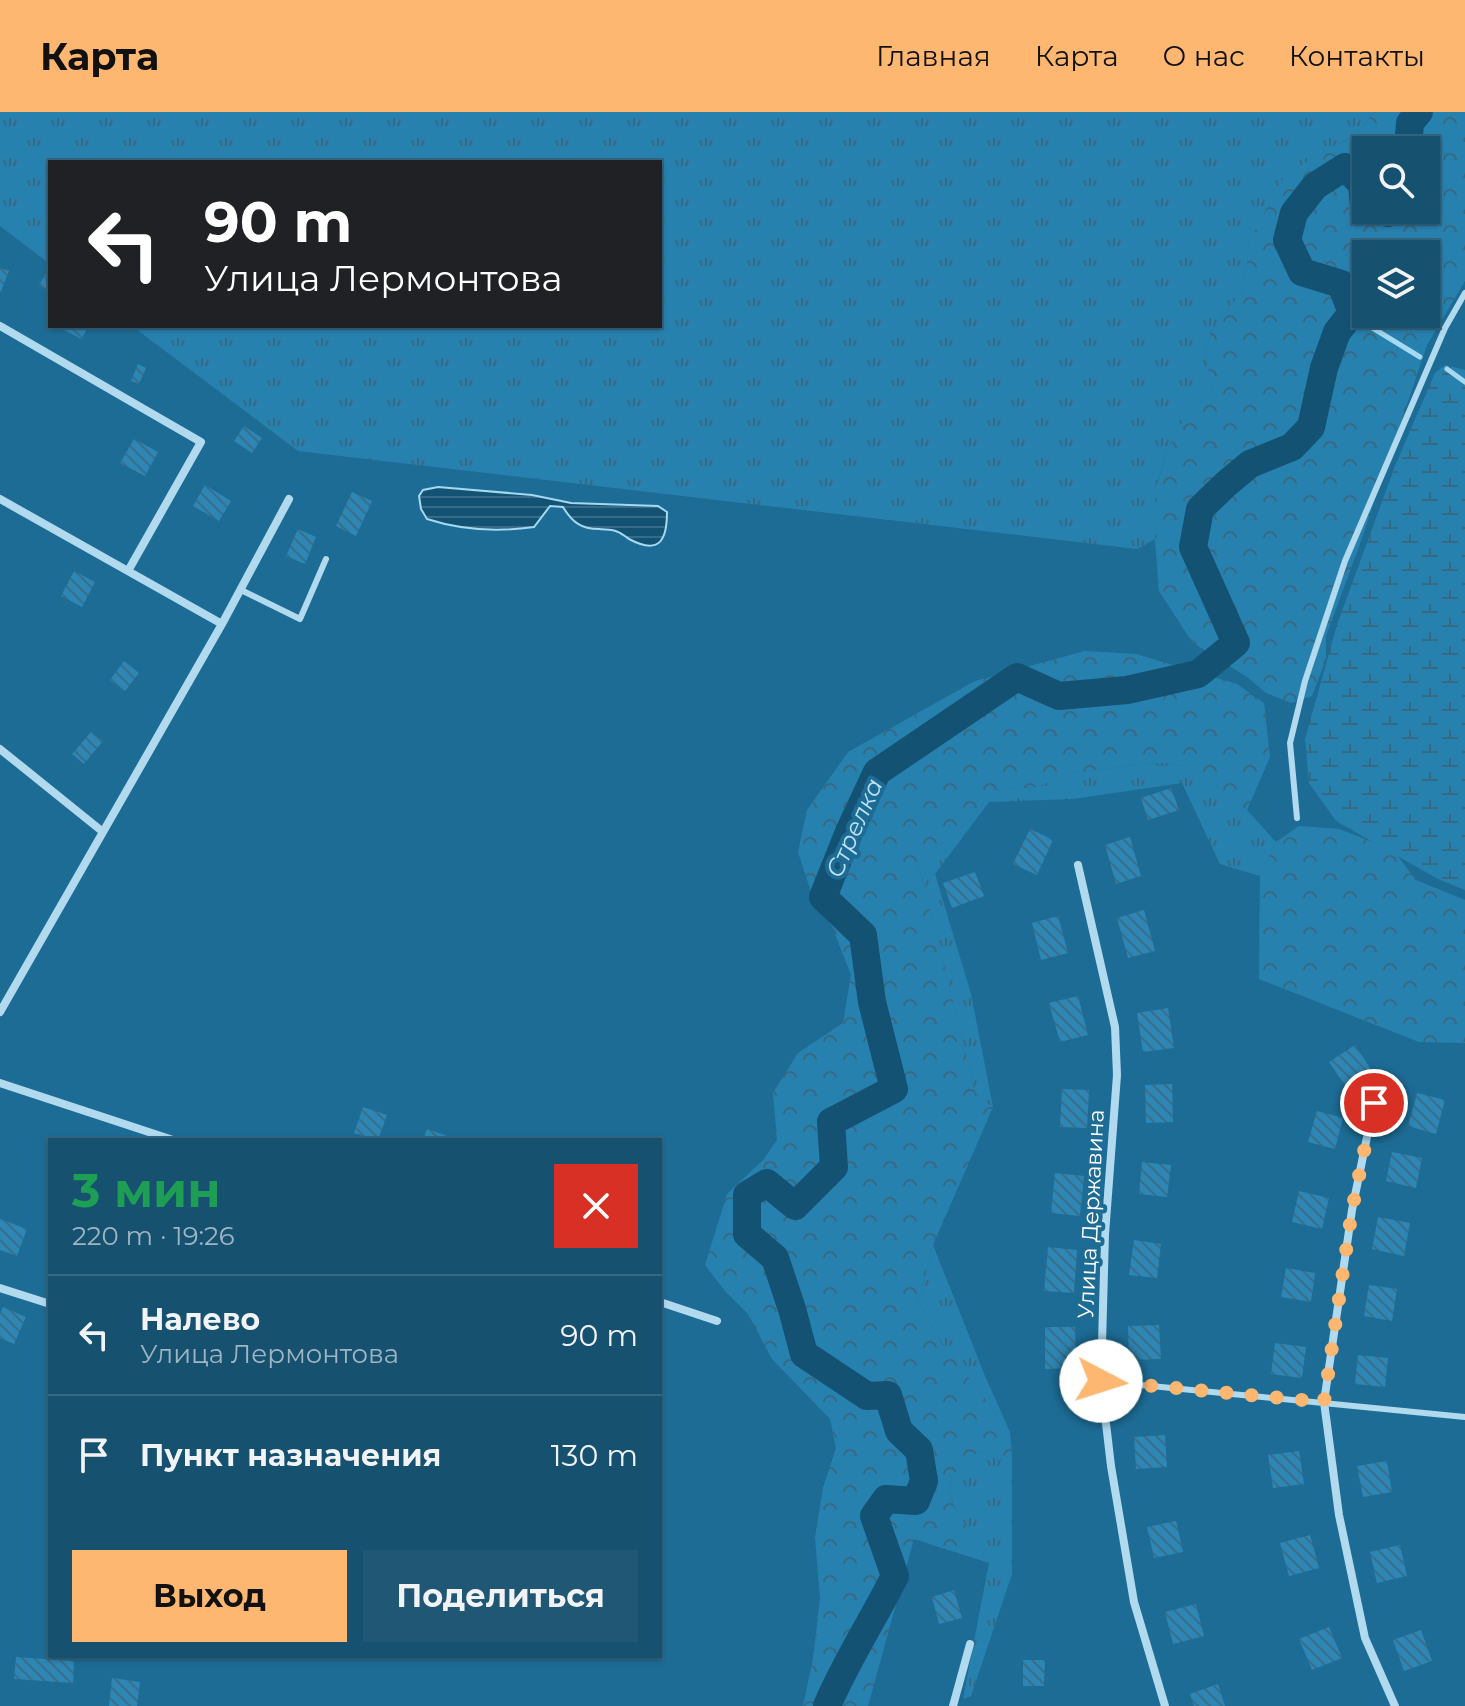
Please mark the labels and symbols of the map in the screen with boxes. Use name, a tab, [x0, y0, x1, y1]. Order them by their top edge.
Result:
water label: Стрелка	[819, 774, 889, 882]
pin	[1340, 1069, 1408, 1137]
street label: Улица Державина	[1072, 1109, 1110, 1319]
position arrow	[1059, 1339, 1143, 1423]

